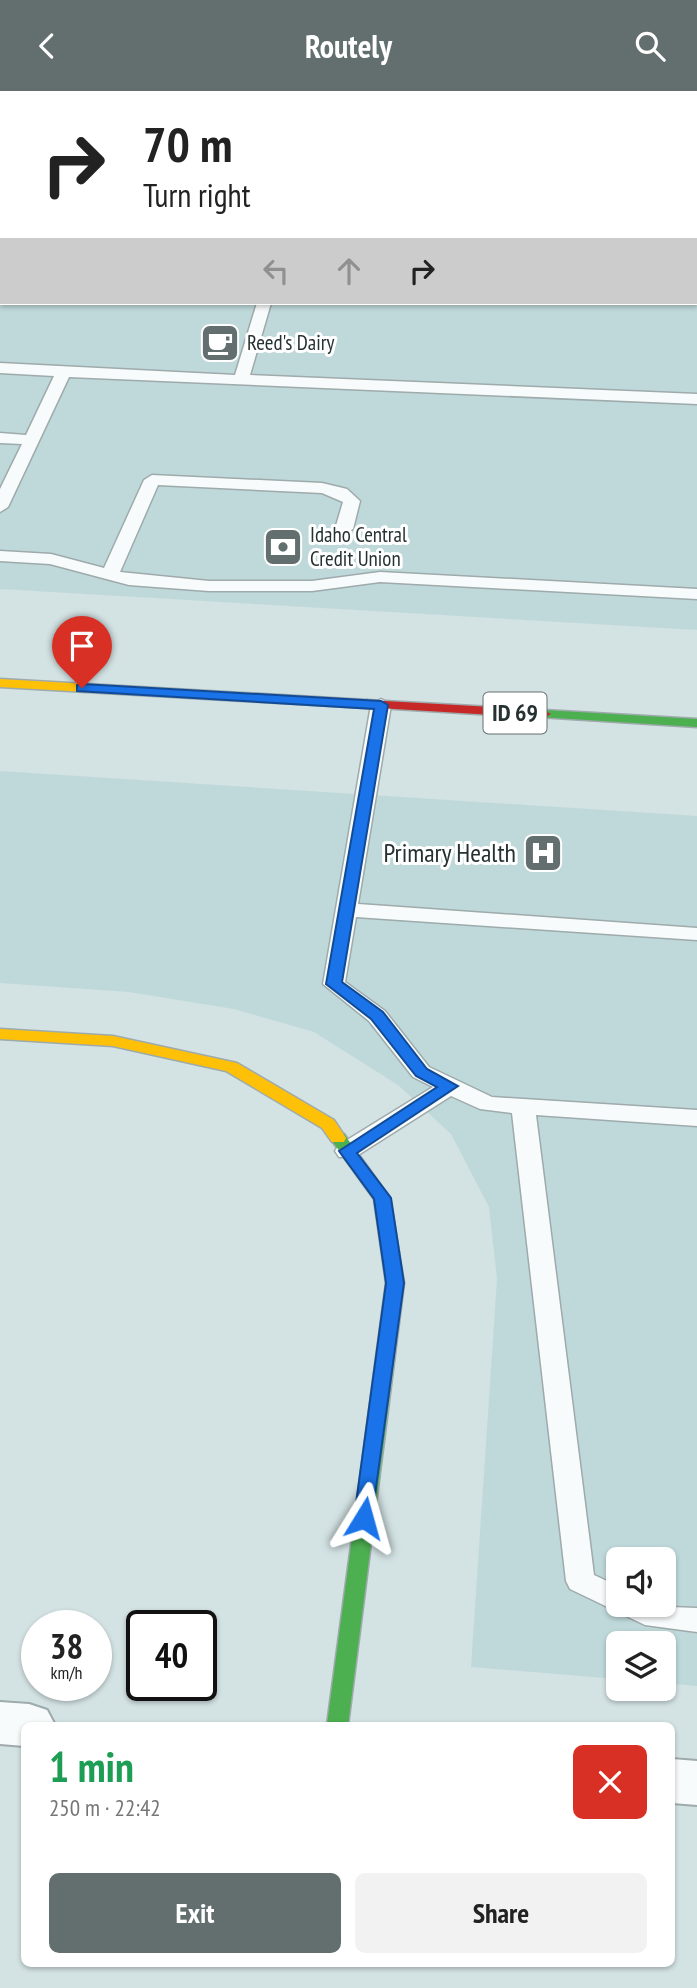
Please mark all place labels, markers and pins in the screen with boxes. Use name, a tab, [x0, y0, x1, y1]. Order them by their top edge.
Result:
cafe icon: Reed's Dairy	[199, 322, 241, 364]
place label: Reed's Dairy	[247, 329, 335, 356]
place label: Idaho Central Credit Union	[310, 521, 407, 572]
bank icon: Idaho Central Credit Union	[262, 526, 304, 568]
pin	[52, 616, 112, 688]
hospital icon: Primary Health	[522, 832, 564, 874]
place label: Primary Health	[384, 836, 516, 869]

